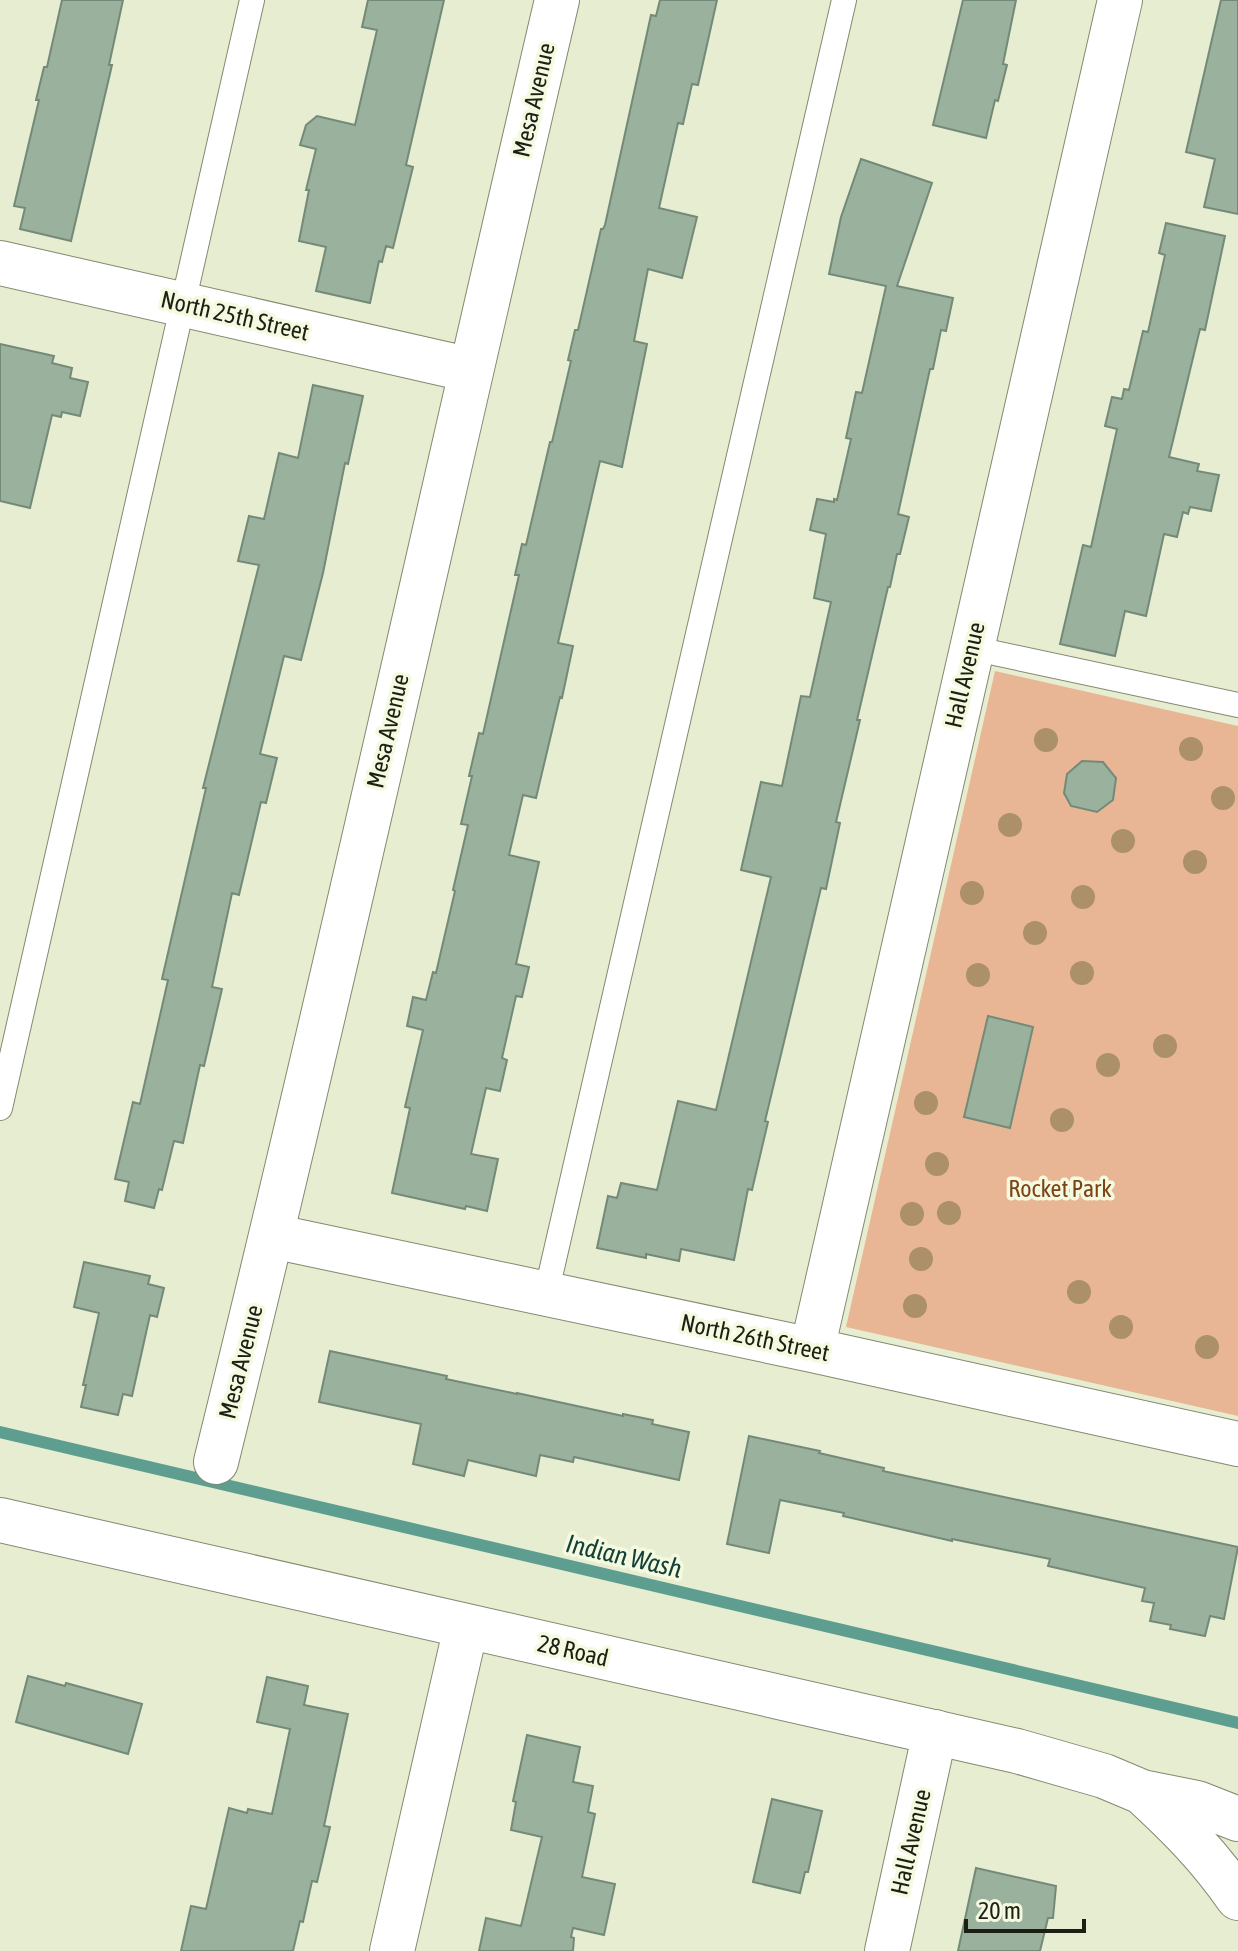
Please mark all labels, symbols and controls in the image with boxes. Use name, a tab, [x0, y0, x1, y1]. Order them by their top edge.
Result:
street label: Mesa Avenue	[507, 40, 560, 160]
street label: North 25th Street	[158, 285, 312, 346]
street label: Hall Avenue	[939, 619, 990, 730]
street label: Mesa Avenue	[361, 671, 414, 791]
park label: Rocket Park	[1008, 1175, 1112, 1202]
street label: Mesa Avenue	[213, 1302, 268, 1422]
street label: North 26th Street	[678, 1309, 832, 1366]
water label: Indian Wash	[563, 1528, 685, 1584]
street label: 28 Road	[535, 1629, 611, 1672]
street label: Hall Avenue	[885, 1786, 936, 1897]
scale bar	[966, 1883, 1084, 1933]
text: 20 m	[978, 1897, 1021, 1924]

